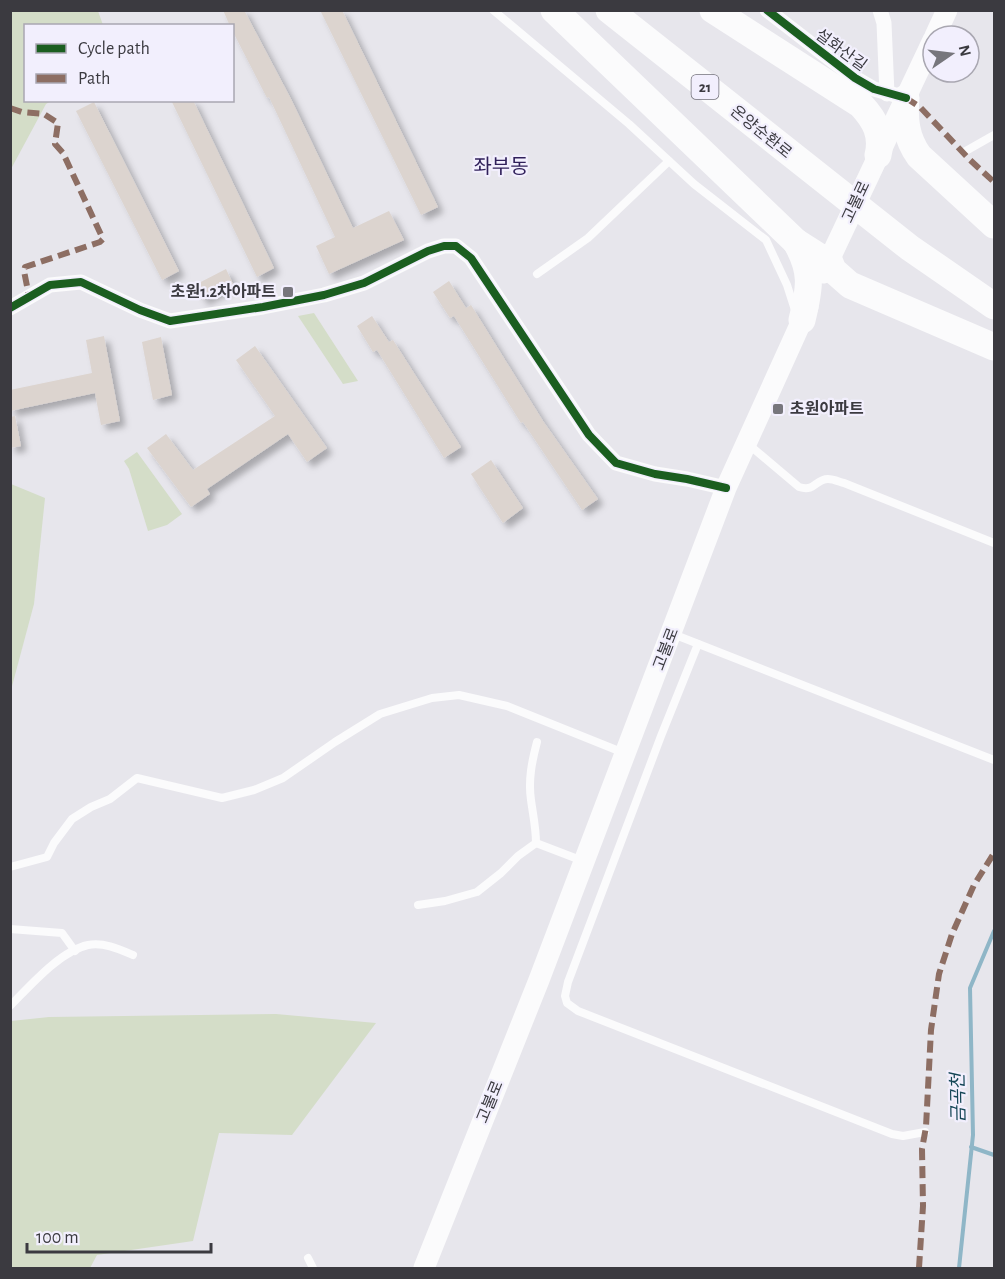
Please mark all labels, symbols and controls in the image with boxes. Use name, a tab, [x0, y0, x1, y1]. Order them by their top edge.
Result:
legend	[24, 24, 234, 102]
north arrow	[921, 24, 981, 84]
street label: 설화산길	[812, 26, 870, 74]
text: Cycle path	[78, 40, 150, 58]
text: N	[955, 43, 974, 58]
text: Path	[78, 70, 110, 88]
road number: 21	[692, 75, 718, 99]
street label: 온양순환로	[727, 102, 795, 162]
district label: 좌부동	[473, 156, 529, 177]
street label: 고불로	[839, 178, 873, 225]
place label: 초원1.2차아파트	[171, 283, 276, 300]
marker: 초원1.2차아파트	[281, 285, 295, 299]
place label: 초원아파트	[790, 400, 864, 417]
marker: 초원아파트	[771, 402, 785, 416]
street label: 고불로	[651, 625, 681, 672]
water label: 금곡천	[949, 1071, 968, 1123]
street label: 고불로	[474, 1078, 506, 1125]
scale bar	[27, 1216, 212, 1254]
text: 100 m	[36, 1229, 79, 1247]

